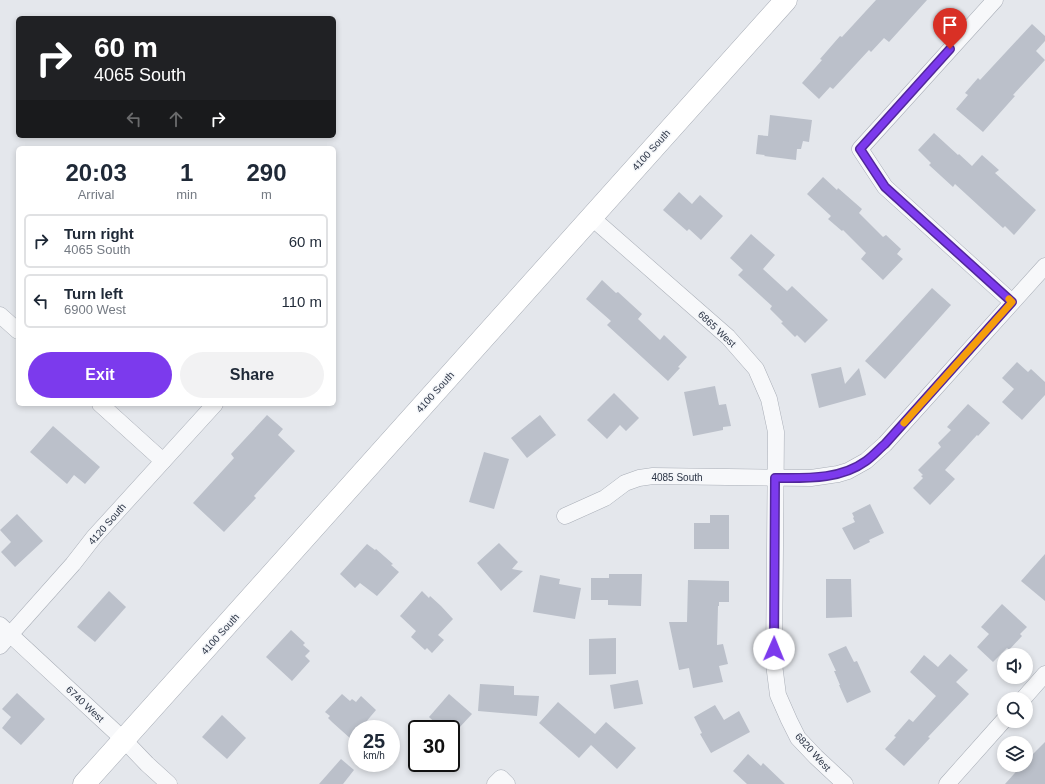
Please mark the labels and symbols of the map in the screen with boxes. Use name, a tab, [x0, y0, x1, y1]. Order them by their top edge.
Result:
pin	[933, 8, 967, 49]
street label: 4100 South	[630, 127, 672, 173]
street label: 6865 West	[696, 309, 738, 349]
street label: 4100 South	[414, 369, 456, 415]
street label: 4085 South	[651, 472, 703, 483]
street label: 4120 South	[86, 501, 128, 547]
street label: 4100 South	[199, 611, 241, 657]
position arrow	[753, 628, 795, 670]
street label: 6740 West	[64, 684, 106, 724]
speed limit sign: 30	[408, 720, 460, 772]
street label: 6820 West	[793, 731, 833, 774]

